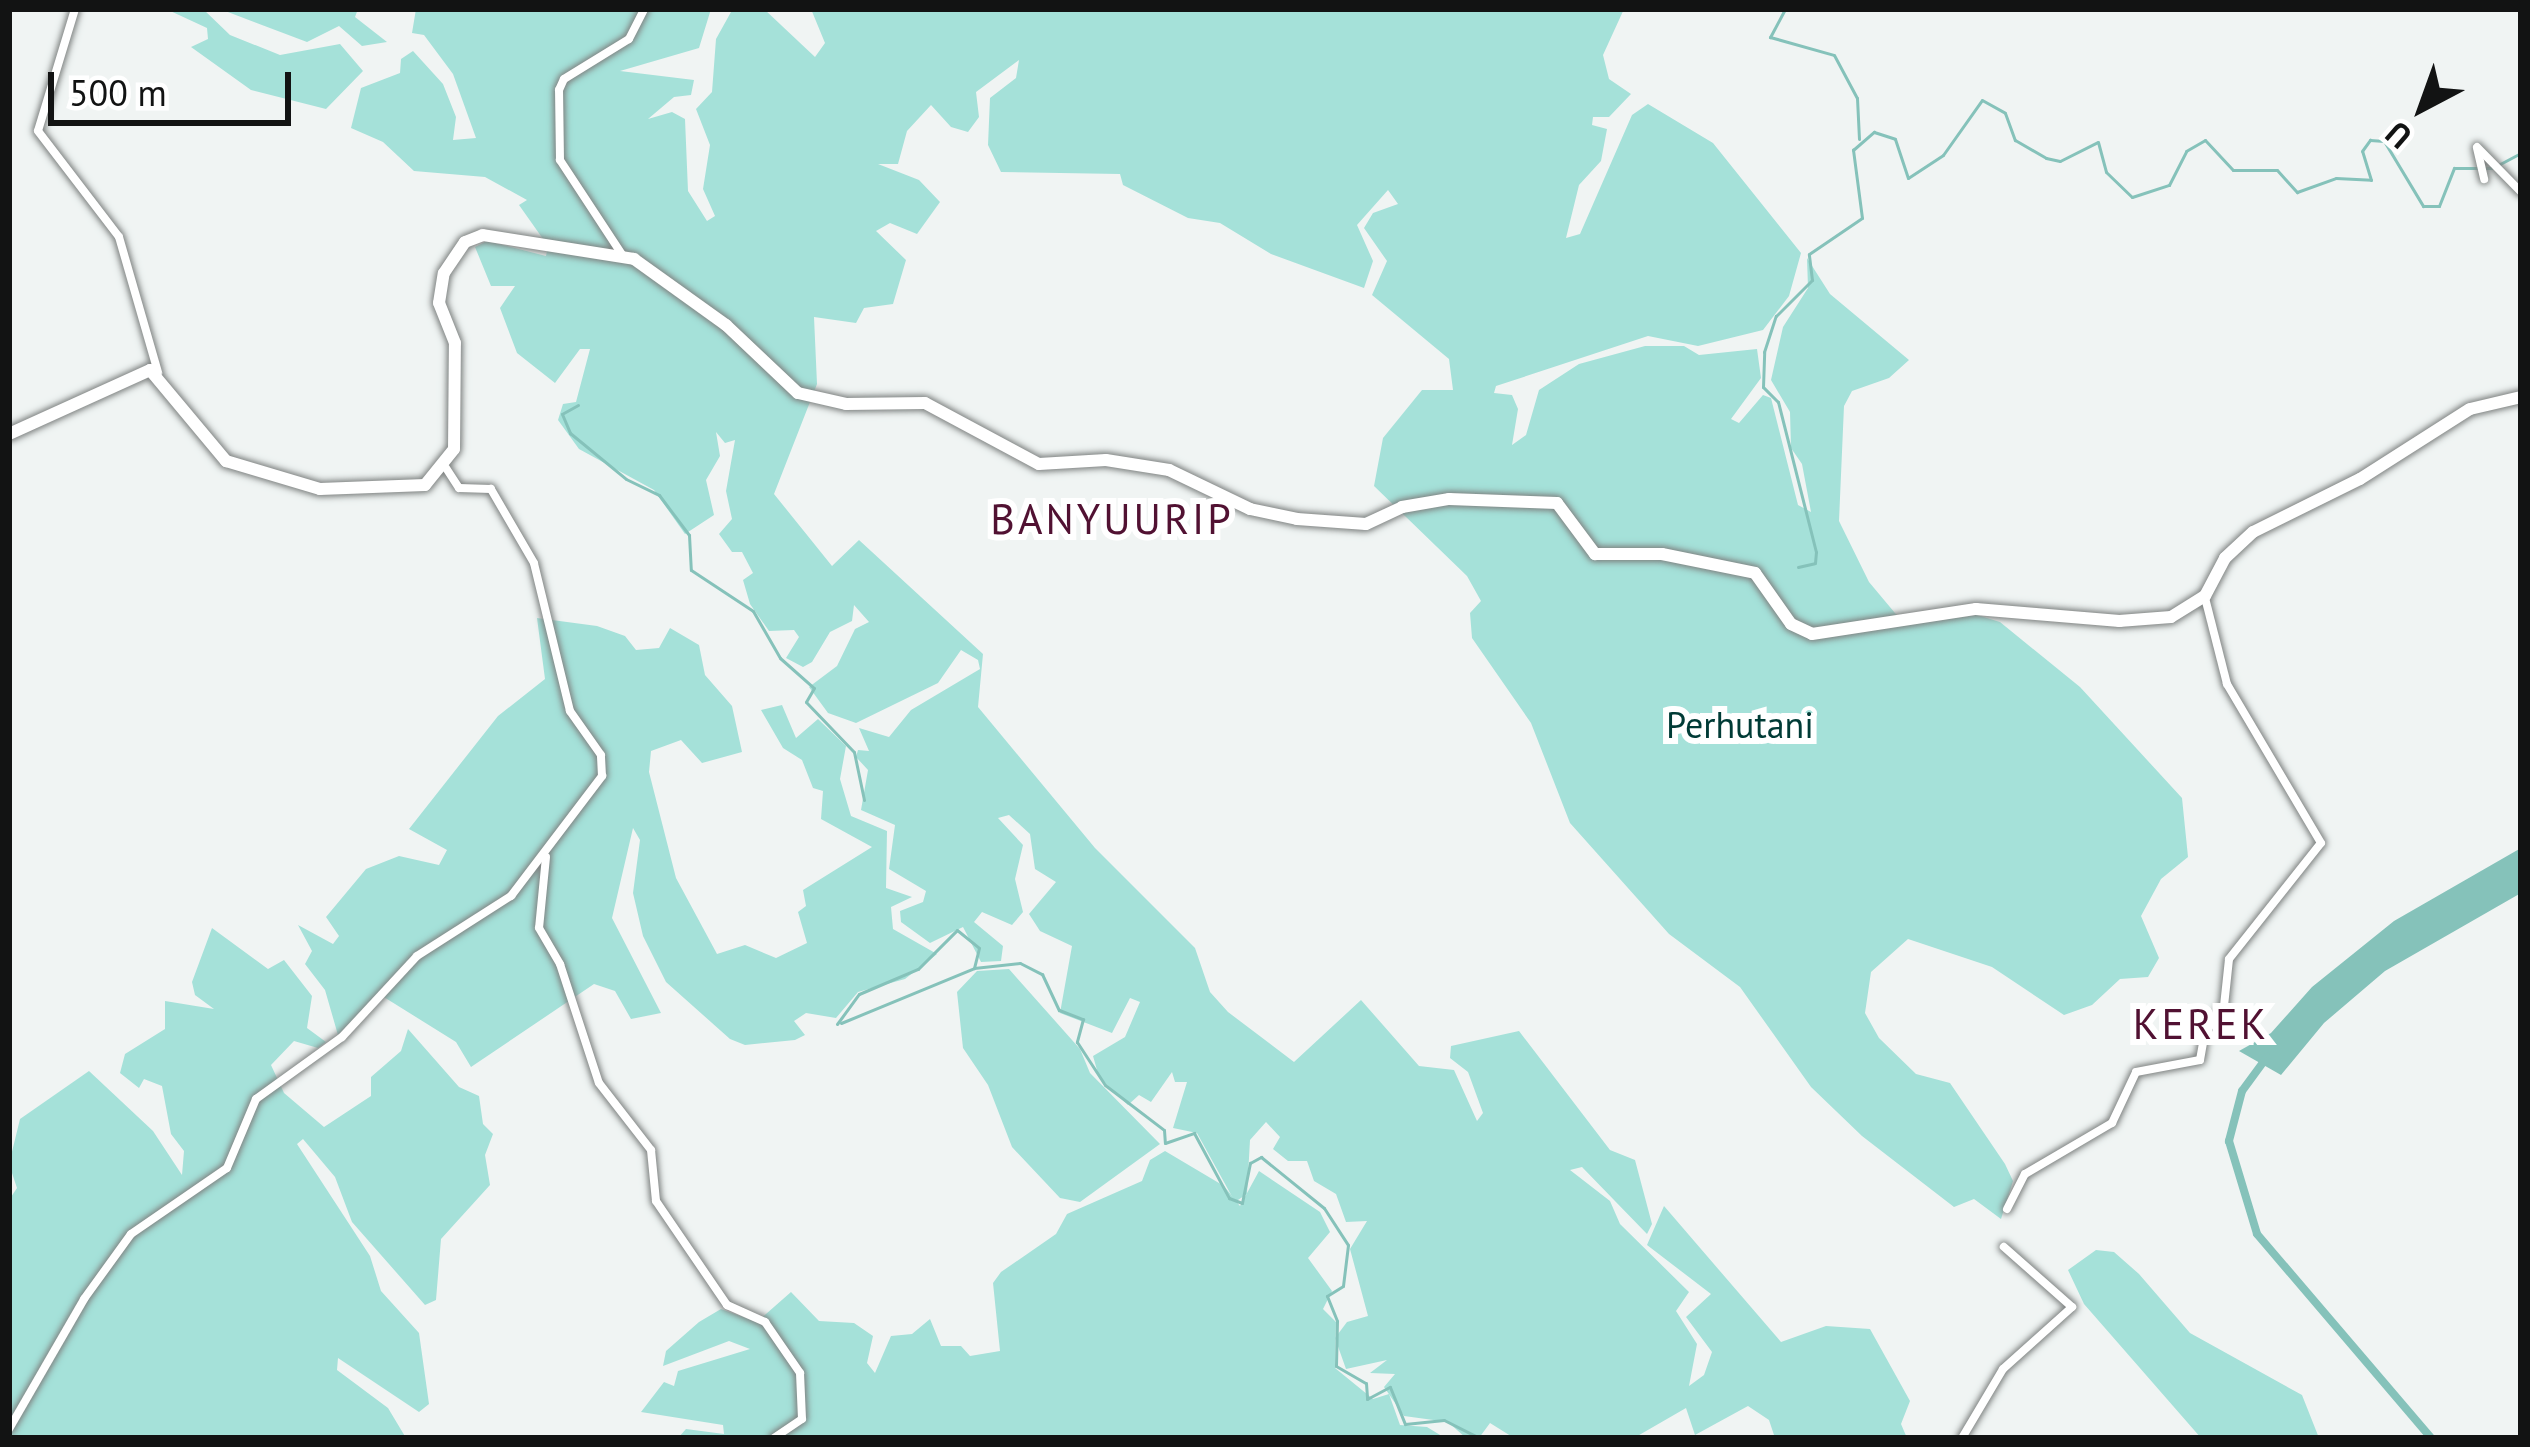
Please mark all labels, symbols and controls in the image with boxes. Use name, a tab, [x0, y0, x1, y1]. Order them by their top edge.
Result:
scale bar	[54, 48, 297, 122]
north arrow	[2362, 48, 2482, 168]
text: 500 m	[69, 69, 167, 116]
text: U	[2376, 113, 2420, 159]
district label: BANYUURIP	[990, 494, 1234, 544]
park label: Perhutani	[1666, 703, 1814, 747]
district label: KEREK	[2133, 999, 2269, 1049]

